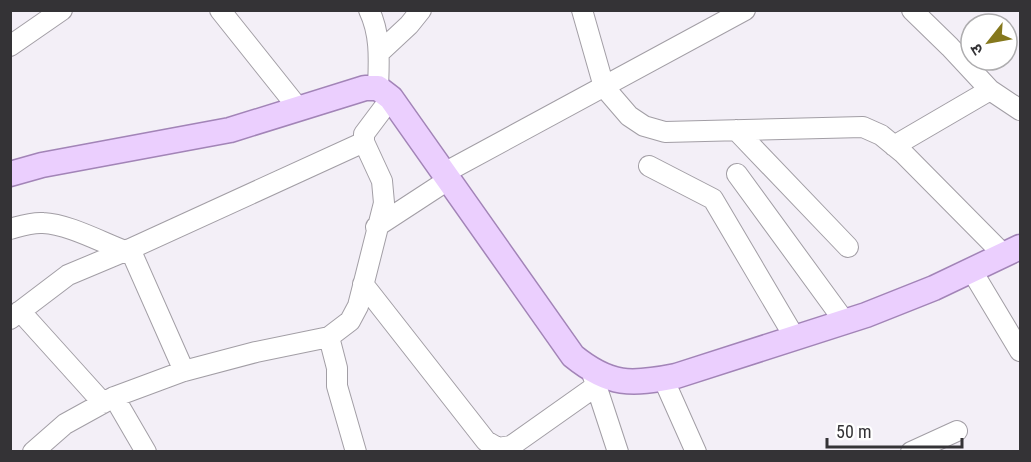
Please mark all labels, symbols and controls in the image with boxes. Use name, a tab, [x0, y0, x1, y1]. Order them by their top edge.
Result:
north arrow	[959, 12, 1019, 72]
text: उ	[966, 40, 987, 58]
scale bar	[827, 411, 962, 449]
text: 50 m	[836, 421, 871, 442]

